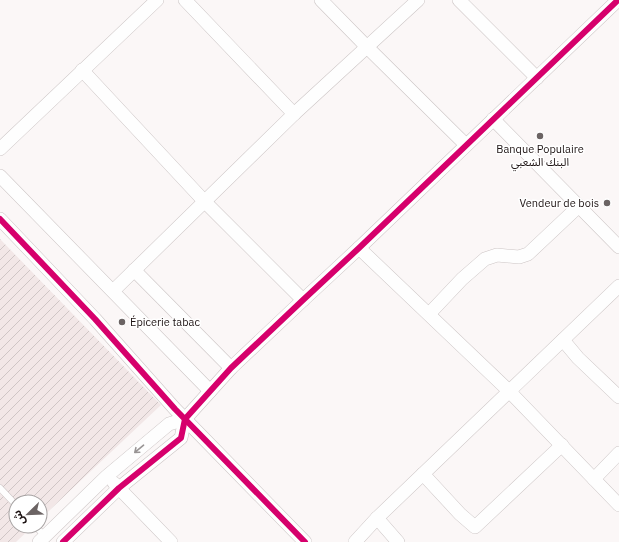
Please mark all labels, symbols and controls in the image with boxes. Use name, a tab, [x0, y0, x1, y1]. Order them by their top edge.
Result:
marker: Banque Populaire البنك الشعبي	[535, 131, 545, 141]
place label: Banque Populaire البنك الشعبي	[496, 142, 584, 172]
place label: Vendeur de bois	[519, 196, 599, 210]
marker: Vendeur de bois	[602, 198, 612, 208]
place label: Épicerie tabac	[130, 315, 200, 329]
marker: Épicerie tabac	[117, 317, 127, 327]
one-way arrow	[134, 444, 145, 453]
north arrow	[8, 494, 48, 534]
text: ش	[9, 508, 28, 528]

